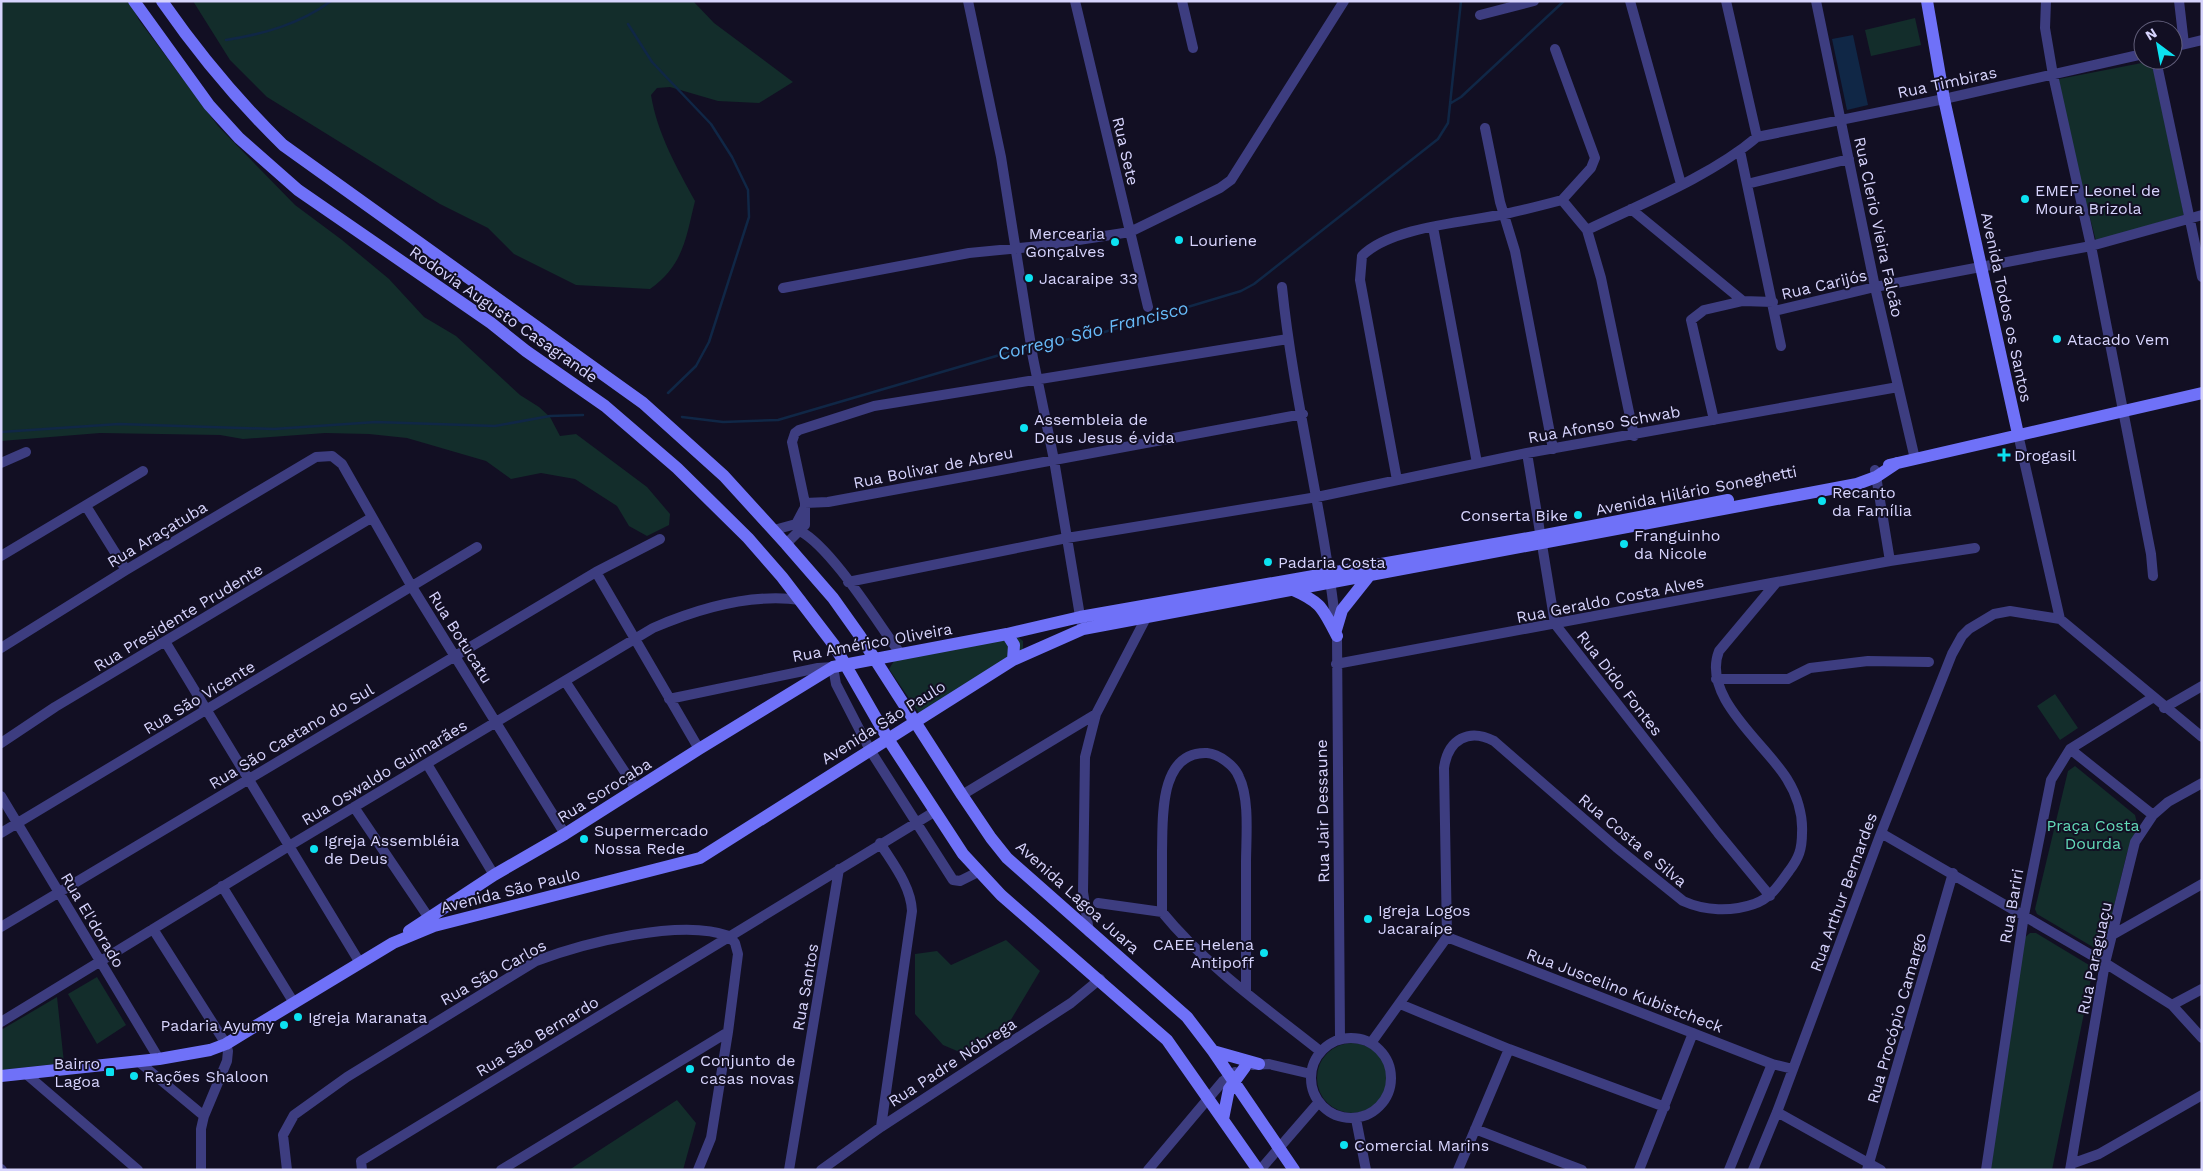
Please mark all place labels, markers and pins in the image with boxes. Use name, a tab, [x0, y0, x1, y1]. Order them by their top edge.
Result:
place label: EMEF Leonel de Moura Brizola	[2035, 181, 2160, 218]
marker: EMEF Leonel de Moura Brizola	[2019, 193, 2031, 205]
place label: Mercearia Gonçalves	[1025, 224, 1105, 261]
place label: Louriene	[1189, 231, 1257, 250]
marker: Louriene	[1173, 234, 1185, 246]
marker: Mercearia Gonçalves	[1109, 236, 1121, 248]
place label: Jacaraipe 33	[1039, 269, 1138, 288]
marker: Jacaraipe 33	[1023, 272, 1035, 284]
place label: Atacado Vem	[2067, 330, 2169, 349]
marker: Atacado Vem	[2051, 333, 2063, 345]
place label: Assembleia de Deus Jesus é vida	[1034, 410, 1174, 447]
marker: Assembleia de Deus Jesus é vida	[1018, 422, 1030, 434]
place label: Drogasil	[2014, 446, 2077, 465]
marker: Drogasil	[1998, 449, 2010, 461]
place label: Recanto da Família	[1832, 483, 1912, 520]
marker: Recanto da Família	[1816, 495, 1828, 507]
place label: Conserta Bike	[1460, 506, 1568, 525]
marker: Conserta Bike	[1572, 509, 1584, 521]
place label: Franguinho da Nicole	[1634, 526, 1720, 563]
marker: Franguinho da Nicole	[1618, 538, 1630, 550]
place label: Padaria Costa	[1278, 553, 1386, 572]
marker: Padaria Costa	[1262, 556, 1274, 568]
place label: Supermercado Nossa Rede	[594, 821, 708, 858]
place label: Igreja Assembléia de Deus	[324, 831, 460, 868]
marker: Supermercado Nossa Rede	[578, 833, 590, 845]
marker: Igreja Assembléia de Deus	[308, 843, 320, 855]
place label: Igreja Logos Jacaraípe	[1378, 901, 1470, 938]
marker: Igreja Logos Jacaraípe	[1362, 913, 1374, 925]
place label: CAEE Helena Antipoff	[1153, 935, 1254, 972]
marker: CAEE Helena Antipoff	[1258, 947, 1270, 959]
place label: Igreja Maranata	[308, 1008, 427, 1027]
marker: Igreja Maranata	[292, 1011, 304, 1023]
place label: Padaria Ayumy	[161, 1016, 275, 1035]
marker: Padaria Ayumy	[278, 1019, 290, 1031]
place label: Conjunto de casas novas	[700, 1051, 795, 1088]
place label: Bairro Lagoa	[54, 1054, 100, 1091]
marker: Conjunto de casas novas	[684, 1063, 696, 1075]
marker: Bairro Lagoa	[104, 1066, 116, 1078]
place label: Rações Shaloon	[144, 1067, 269, 1086]
marker: Rações Shaloon	[128, 1070, 140, 1082]
place label: Comercial Marins	[1354, 1136, 1489, 1155]
marker: Comercial Marins	[1338, 1139, 1350, 1151]

